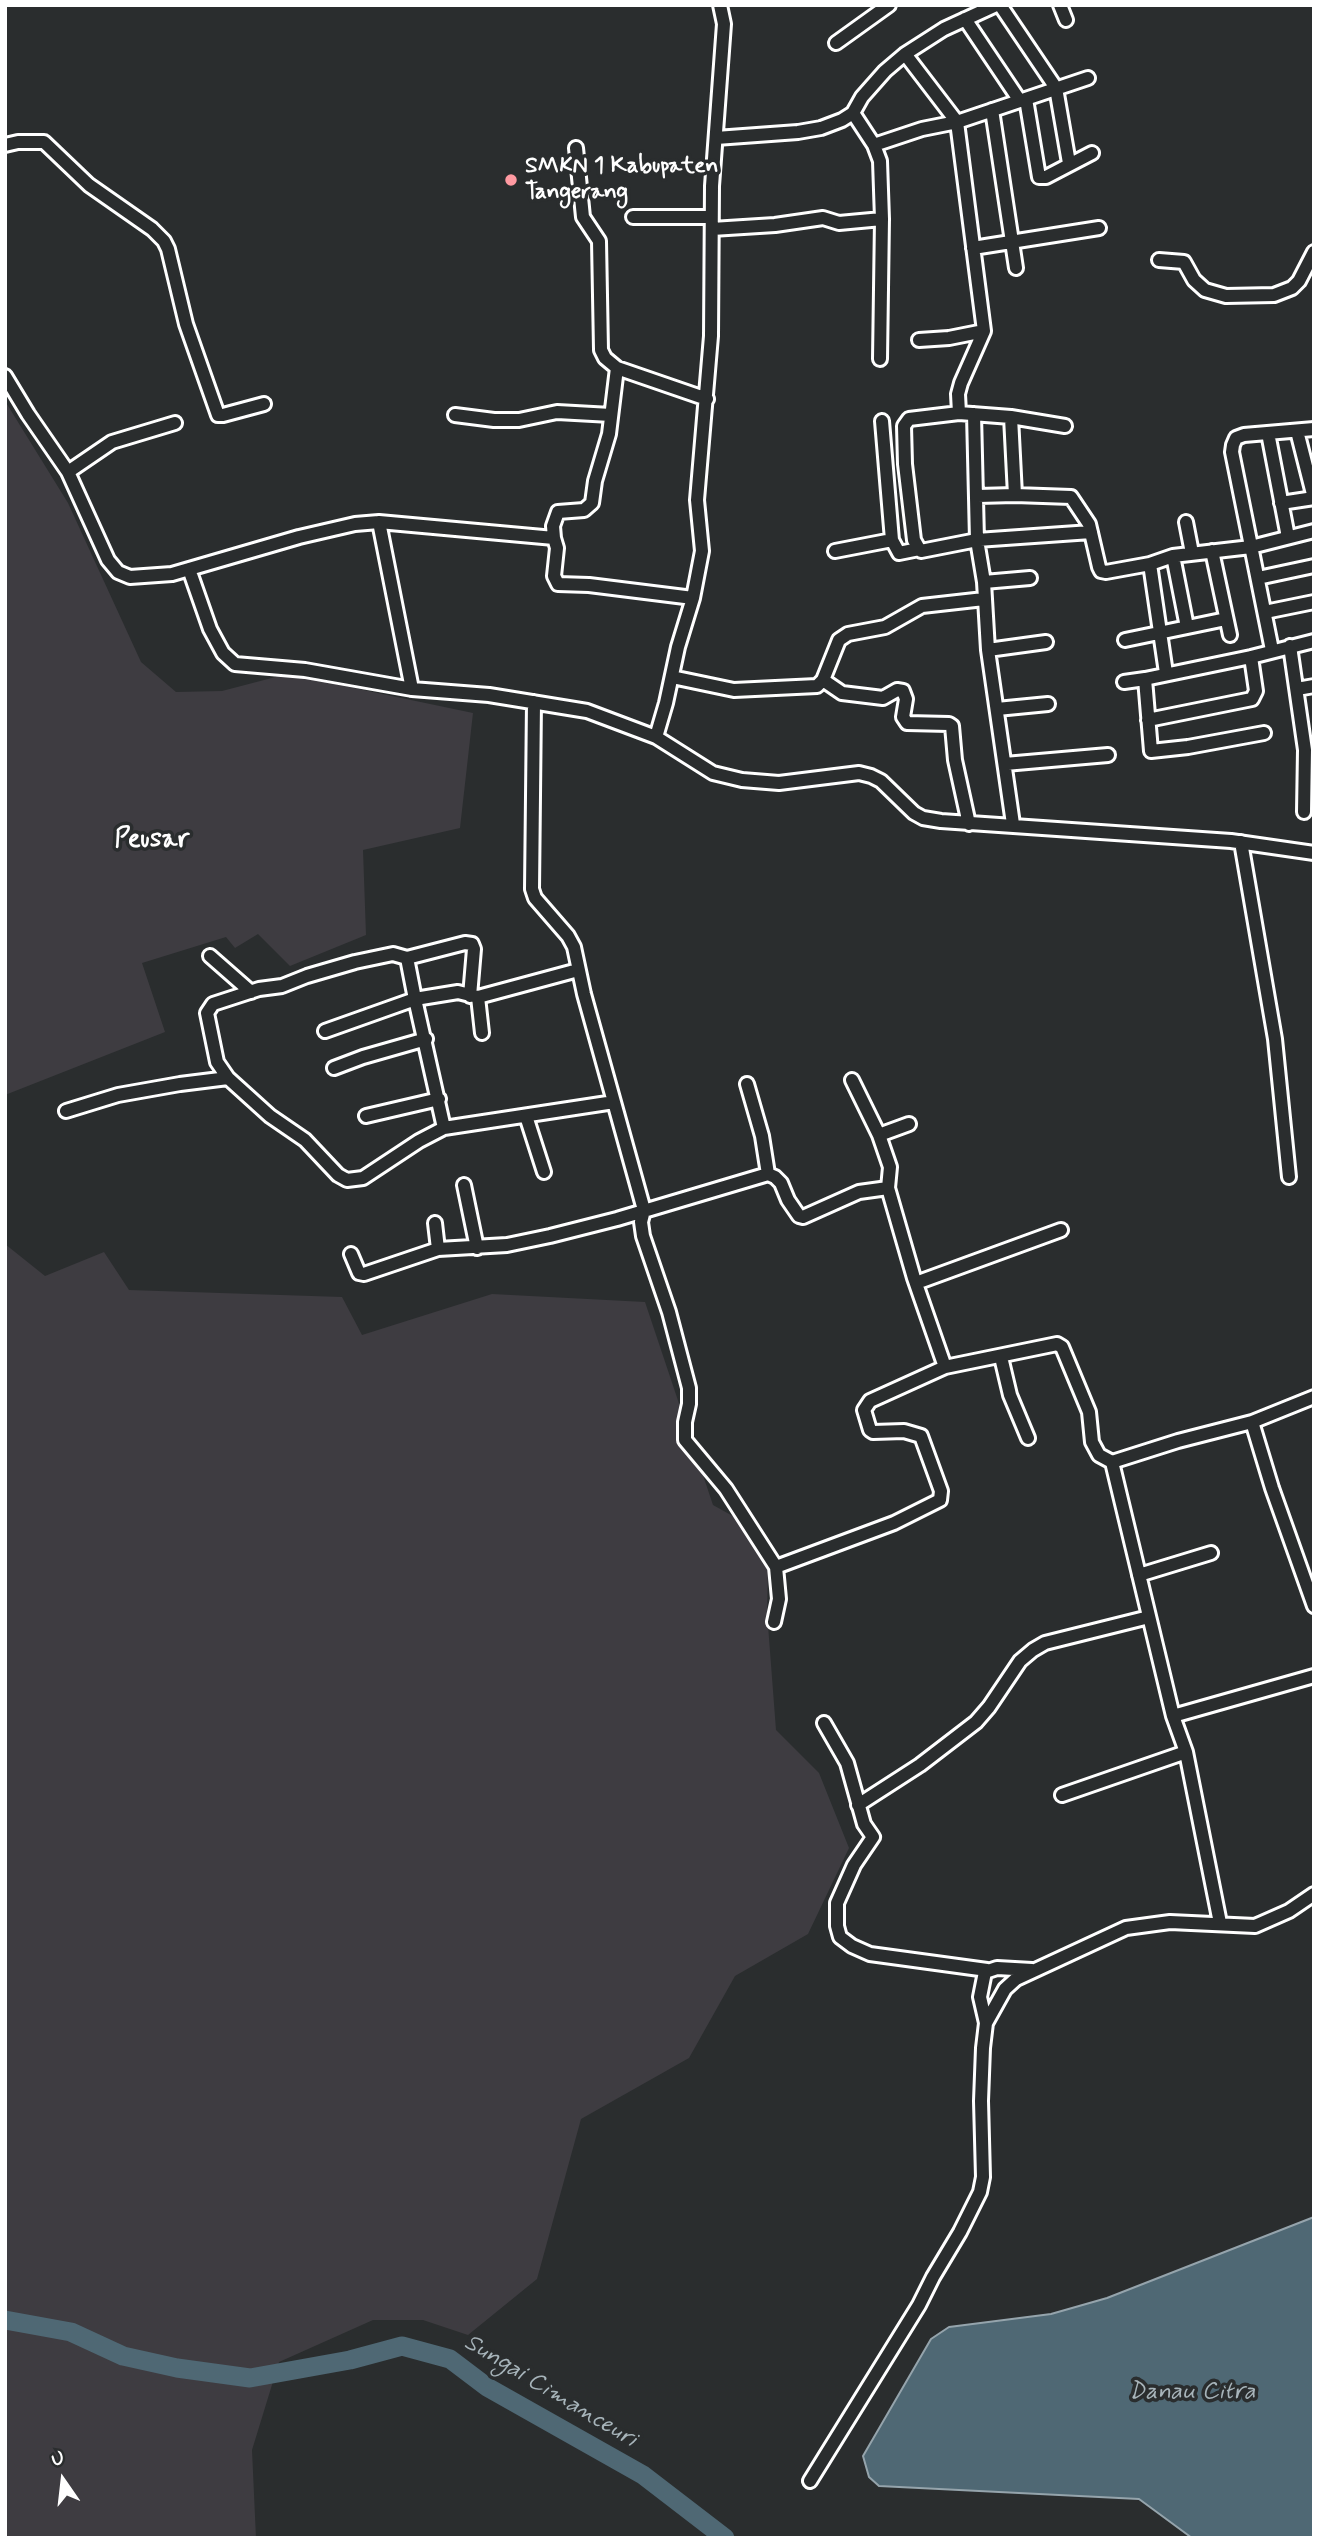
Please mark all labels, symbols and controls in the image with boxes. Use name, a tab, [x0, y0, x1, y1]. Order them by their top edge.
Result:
place label: SMKN 1 Kabupaten Tangerang	[525, 153, 719, 207]
marker: SMKN 1 Kabupaten Tangerang	[503, 172, 519, 188]
district label: Peusar	[115, 825, 189, 857]
water label: Sungai Cimanceuri	[458, 2329, 642, 2455]
water label: Danau Citra	[1129, 2379, 1255, 2407]
north arrow	[28, 2445, 98, 2515]
text: U	[49, 2446, 67, 2473]

